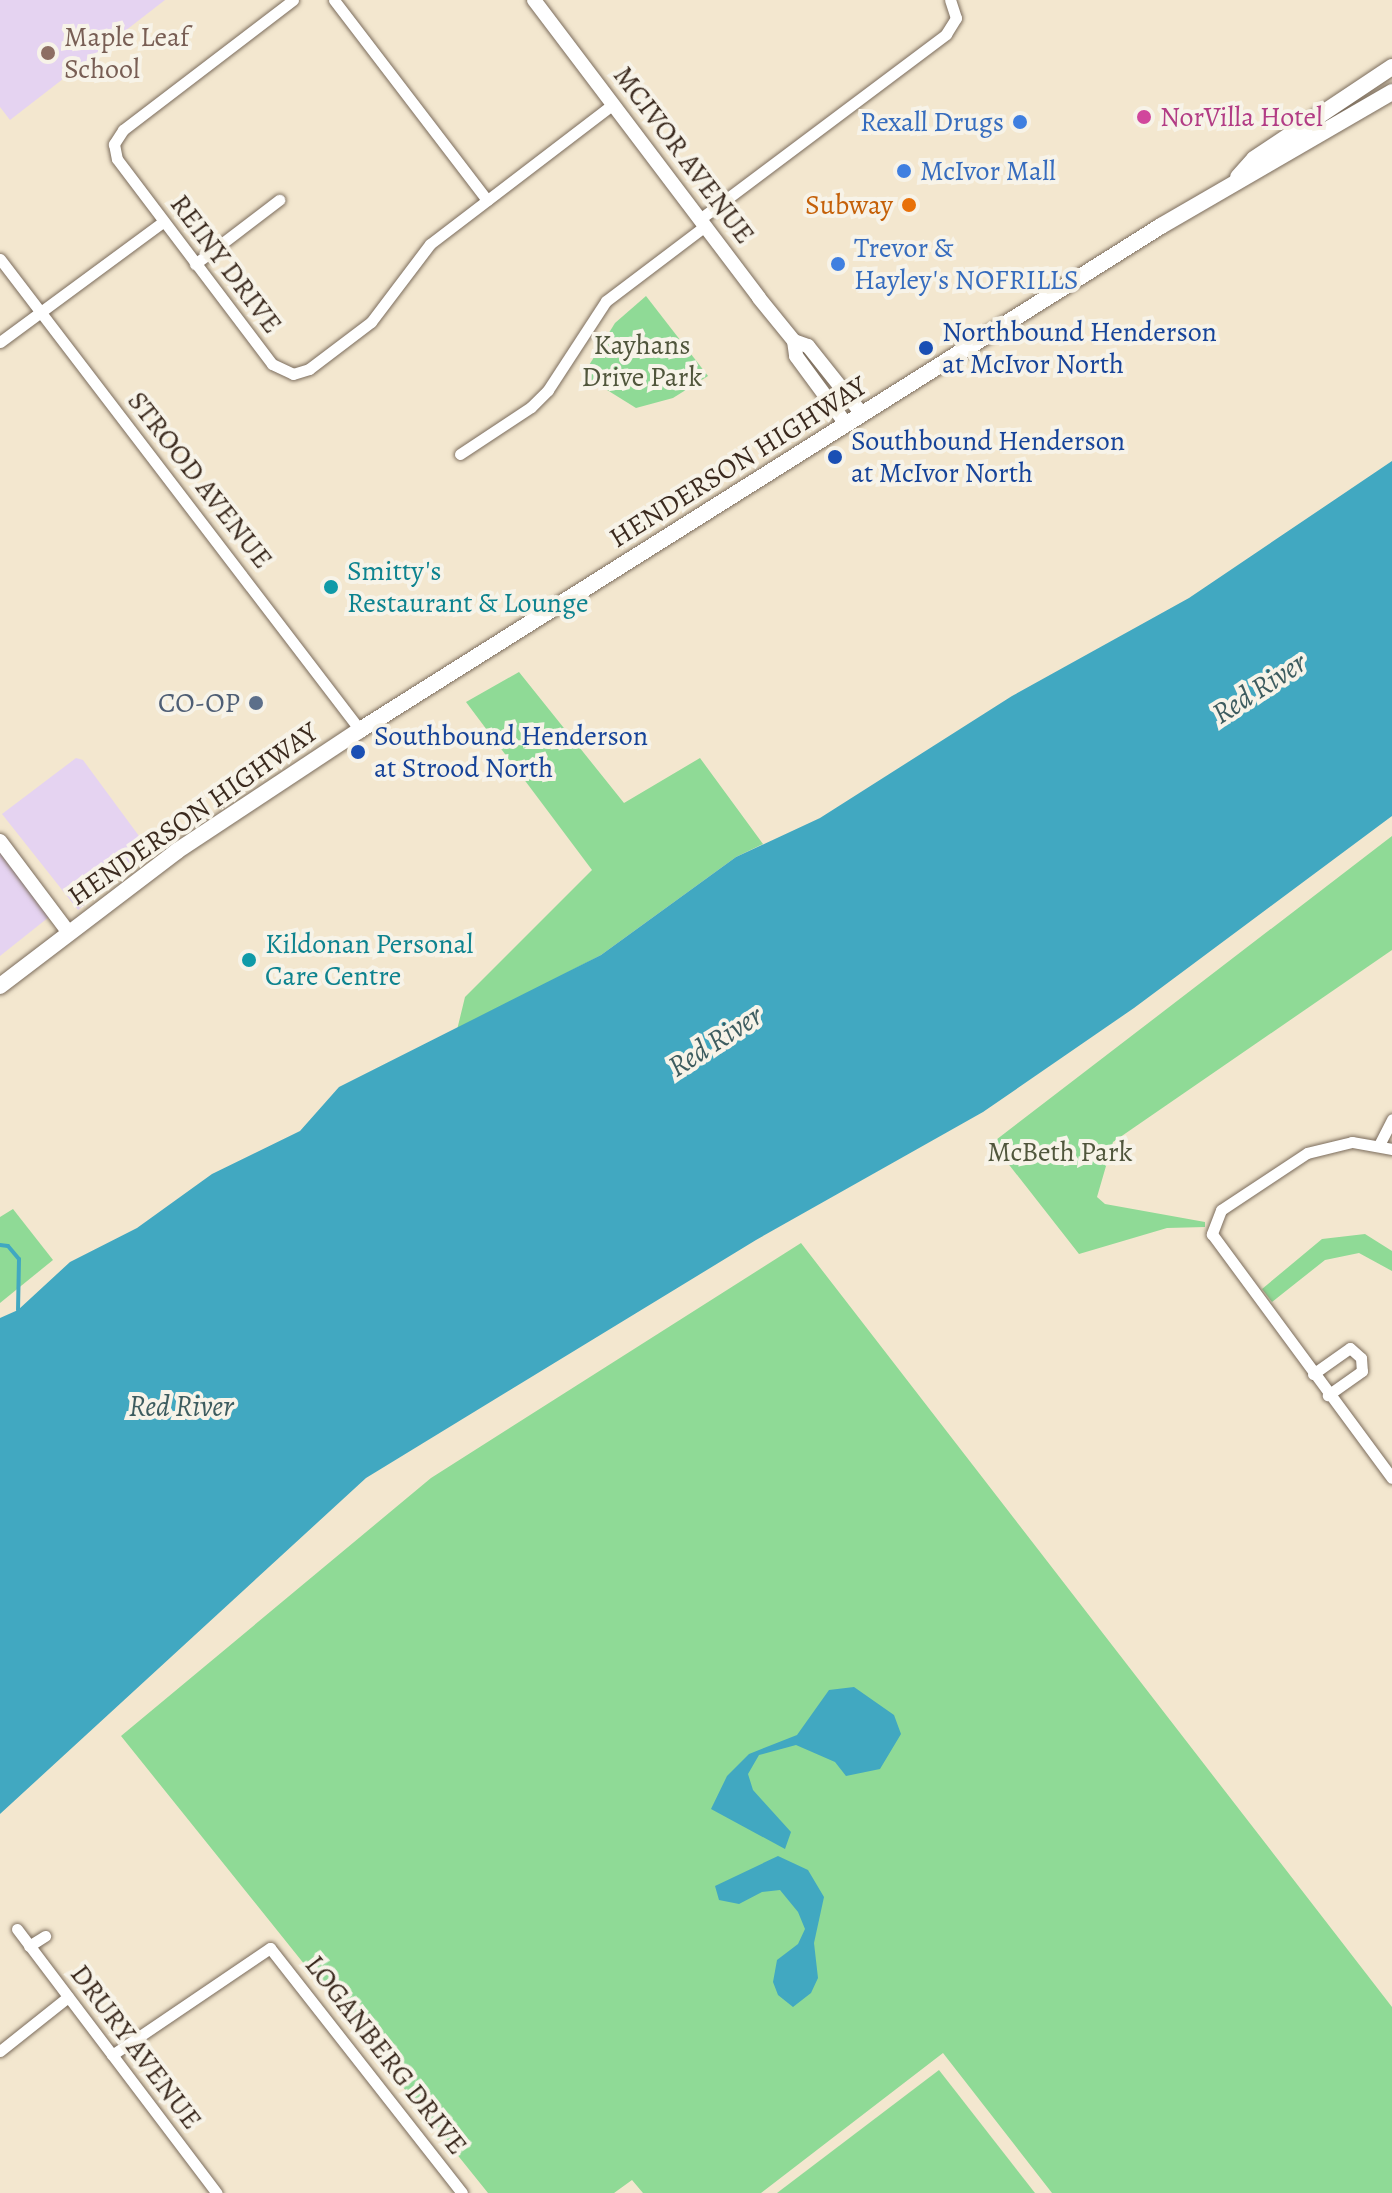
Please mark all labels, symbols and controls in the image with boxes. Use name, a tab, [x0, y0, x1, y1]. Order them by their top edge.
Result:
place label: Maple Leaf School	[64, 20, 189, 86]
marker: Maple Leaf School	[39, 44, 57, 62]
street label: MCIVOR AVENUE	[606, 59, 762, 251]
place label: NorVilla Hotel	[1160, 100, 1323, 134]
place label: Rexall Drugs	[860, 105, 1004, 139]
marker: NorVilla Hotel	[1135, 108, 1153, 126]
marker: Rexall Drugs	[1011, 113, 1029, 131]
place label: McIvor Mall	[920, 154, 1056, 188]
marker: McIvor Mall	[895, 162, 913, 180]
street label: REINY DRIVE	[163, 188, 289, 340]
place label: Subway	[805, 188, 893, 222]
marker: Subway	[900, 196, 918, 214]
place label: Trevor & Hayley's NOFRILLS	[854, 231, 1079, 297]
marker: Trevor & Hayley's NOFRILLS	[829, 255, 847, 273]
place label: Northbound Henderson at McIvor North	[942, 315, 1217, 381]
park label: Kayhans Drive Park	[582, 328, 702, 394]
marker: Northbound Henderson at McIvor North	[917, 339, 935, 357]
street label: HENDERSON HIGHWAY	[603, 369, 873, 555]
street label: STROOD AVENUE	[120, 385, 280, 575]
place label: Southbound Henderson at McIvor North	[851, 424, 1125, 490]
marker: Southbound Henderson at McIvor North	[826, 448, 844, 466]
place label: Smitty's Restaurant & Lounge	[347, 554, 588, 620]
marker: Smitty's Restaurant & Lounge	[322, 578, 340, 596]
water label: Red River	[1205, 644, 1313, 732]
place label: CO-OP	[158, 686, 240, 720]
marker: CO-OP	[247, 694, 265, 712]
street label: HENDERSON HIGHWAY	[62, 715, 324, 913]
place label: Southbound Henderson at Strood North	[374, 719, 648, 785]
marker: Southbound Henderson at Strood North	[349, 743, 367, 761]
place label: Kildonan Personal Care Centre	[265, 927, 473, 993]
marker: Kildonan Personal Care Centre	[240, 951, 258, 969]
water label: Red River	[661, 997, 769, 1085]
park label: McBeth Park	[987, 1135, 1133, 1169]
water label: Red River	[129, 1388, 233, 1424]
street label: LOGANBERG DRIVE	[298, 1949, 474, 2161]
street label: DRURY AVENUE	[63, 1958, 209, 2136]

